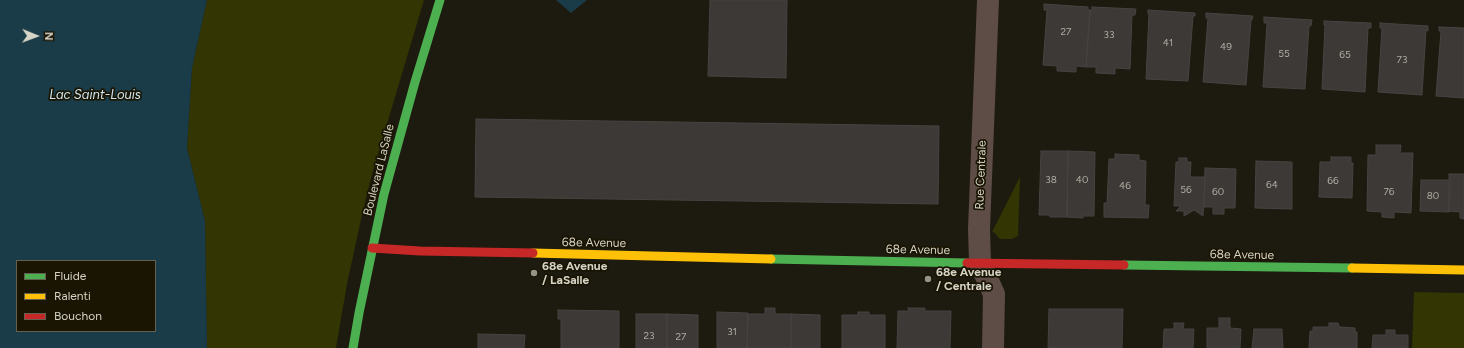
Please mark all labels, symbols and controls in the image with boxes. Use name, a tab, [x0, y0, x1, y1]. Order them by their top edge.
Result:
north arrow	[16, 16, 56, 56]
house number: 27	[1061, 26, 1071, 38]
house number: 33	[1104, 29, 1114, 41]
text: N	[42, 32, 55, 41]
house number: 41	[1163, 37, 1173, 49]
house number: 49	[1220, 41, 1232, 53]
house number: 55	[1278, 48, 1290, 60]
house number: 65	[1339, 49, 1351, 61]
house number: 73	[1397, 54, 1407, 66]
water label: Lac Saint-Louis	[49, 87, 141, 103]
street label: Boulevard LaSalle	[361, 123, 397, 217]
street label: Rue Centrale	[973, 140, 989, 210]
house number: 38	[1045, 174, 1057, 186]
house number: 40	[1076, 174, 1088, 186]
house number: 66	[1327, 175, 1339, 187]
house number: 64	[1266, 179, 1278, 191]
house number: 46	[1119, 180, 1131, 192]
house number: 56	[1180, 184, 1192, 196]
house number: 60	[1212, 186, 1224, 198]
house number: 76	[1383, 186, 1395, 198]
house number: 80	[1427, 190, 1439, 202]
street label: 68e Avenue	[562, 235, 626, 251]
street label: 68e Avenue	[886, 242, 950, 258]
street label: 68e Avenue	[1210, 247, 1274, 263]
place label: 68e Avenue / LaSalle	[542, 259, 607, 287]
legend	[16, 260, 156, 332]
place label: 68e Avenue / Centrale	[936, 265, 1001, 293]
marker: 68e Avenue / LaSalle	[529, 268, 539, 278]
text: Fluide	[54, 269, 86, 283]
marker: 68e Avenue / Centrale	[923, 274, 933, 284]
text: Ralenti	[54, 289, 91, 303]
text: Bouchon	[54, 309, 102, 323]
house number: 31	[727, 326, 737, 338]
house number: 23	[643, 330, 655, 342]
house number: 27	[676, 331, 686, 343]

